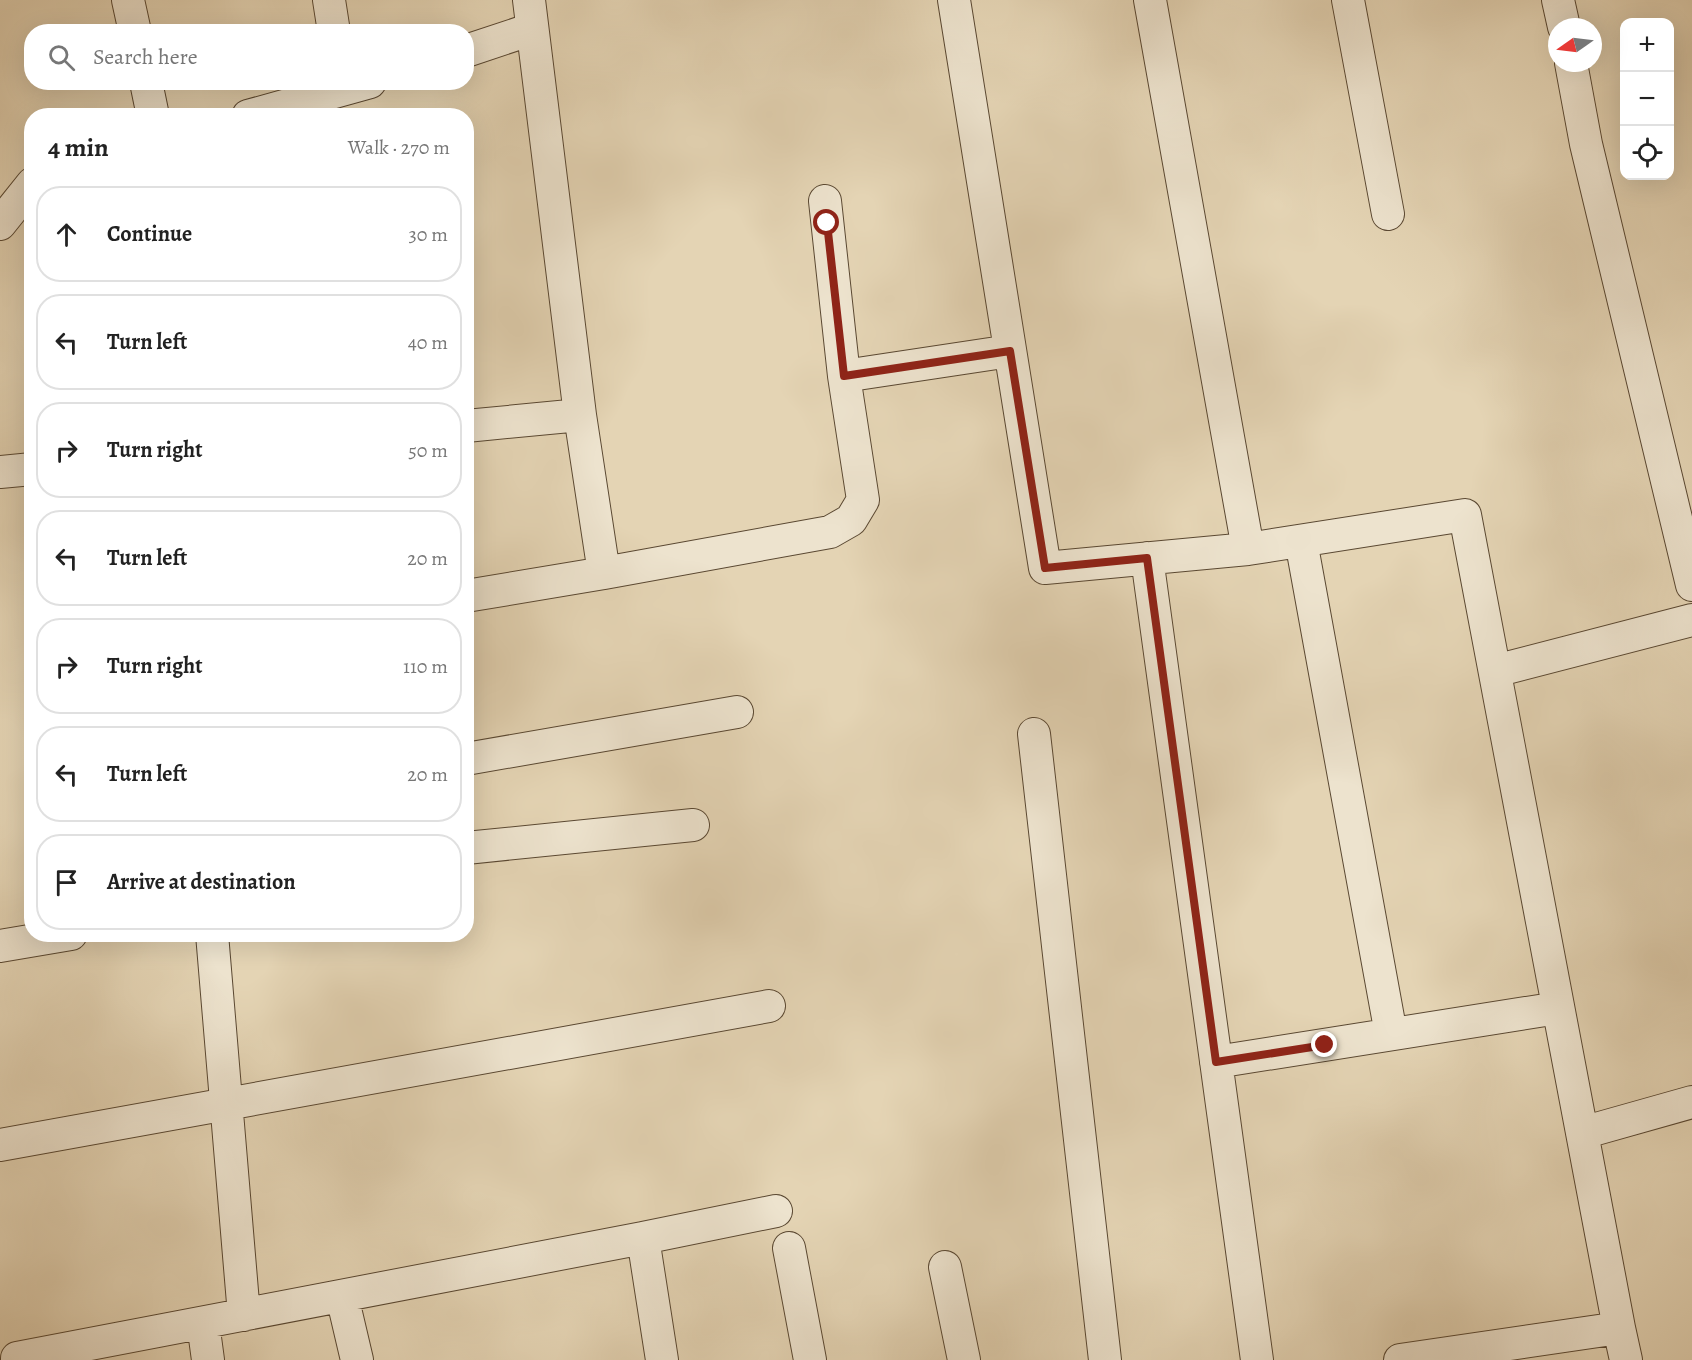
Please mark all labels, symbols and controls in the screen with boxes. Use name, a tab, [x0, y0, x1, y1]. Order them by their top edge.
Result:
north arrow	[1548, 18, 1602, 72]
map controls	[1620, 18, 1674, 180]
button: +	[1620, 18, 1674, 72]
search box	[24, 24, 474, 90]
icon: search	[45, 41, 78, 74]
text: Search here	[93, 42, 198, 72]
button: −	[1620, 72, 1674, 126]
button: locate	[1620, 126, 1674, 180]
text: 4 min	[48, 130, 109, 165]
text: Walk · 270 m	[348, 134, 450, 161]
route start	[813, 209, 839, 235]
icon: ahead	[50, 218, 83, 251]
text: Continue	[107, 219, 192, 249]
text: 30 m	[408, 221, 448, 248]
icon: left	[50, 326, 83, 359]
text: Turn left	[107, 327, 187, 357]
text: 40 m	[408, 329, 448, 356]
icon: right	[50, 434, 83, 467]
text: Turn right	[107, 435, 203, 465]
text: 50 m	[408, 437, 448, 464]
icon: left	[50, 542, 83, 575]
text: Turn left	[107, 543, 187, 573]
text: 20 m	[407, 545, 448, 572]
icon: right	[50, 650, 83, 683]
text: Turn right	[107, 651, 203, 681]
text: 110 m	[403, 653, 448, 680]
icon: left	[50, 758, 83, 791]
text: Turn left	[107, 759, 187, 789]
text: 20 m	[407, 761, 448, 788]
icon: arrive	[50, 866, 83, 899]
text: Arrive at destination	[107, 867, 296, 897]
route end	[1311, 1031, 1337, 1057]

